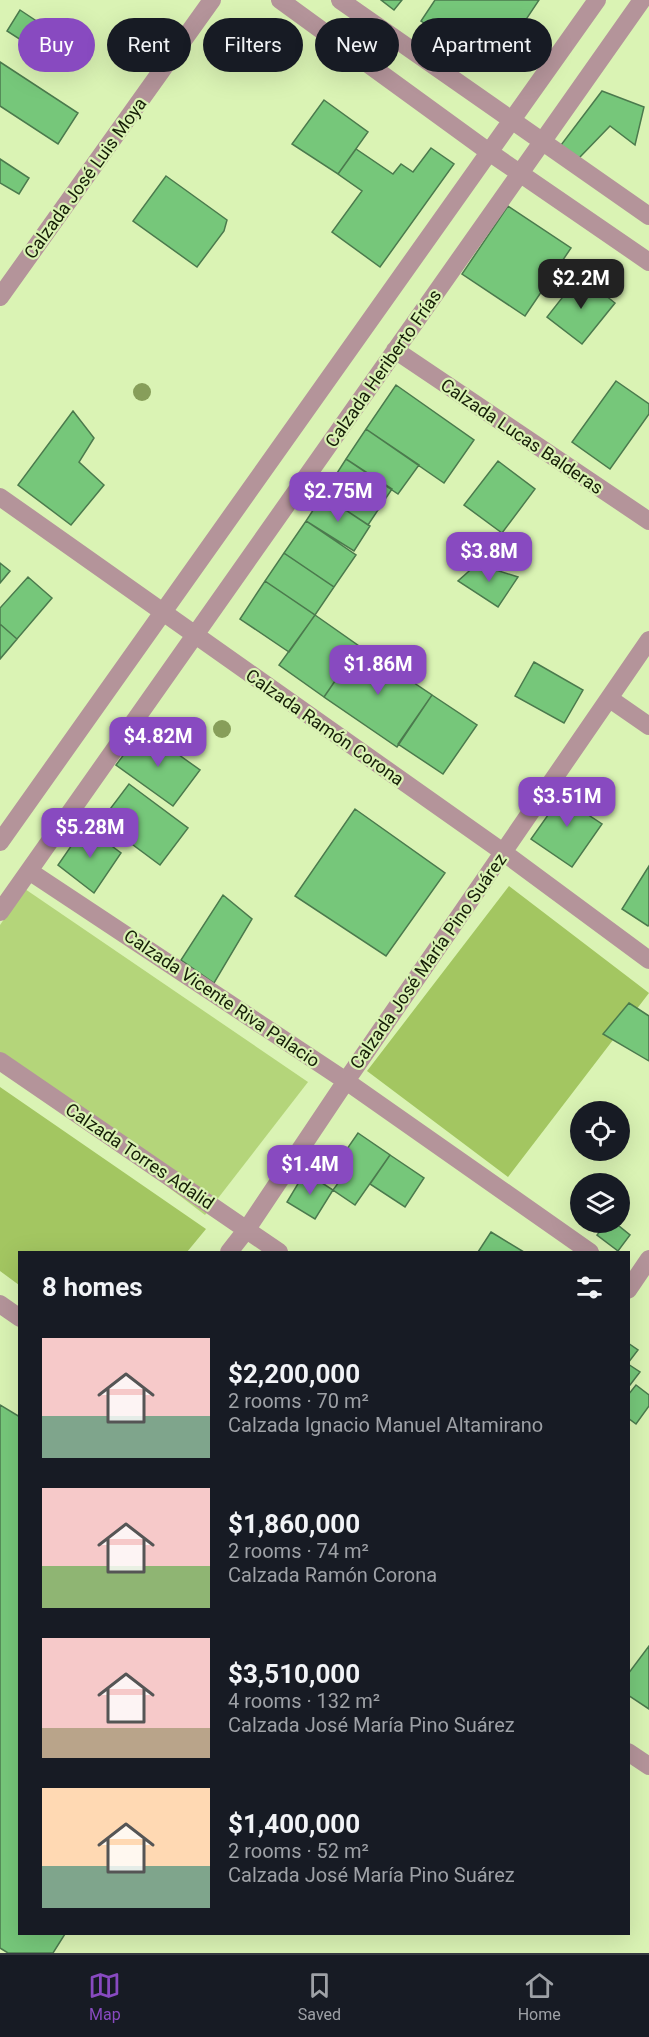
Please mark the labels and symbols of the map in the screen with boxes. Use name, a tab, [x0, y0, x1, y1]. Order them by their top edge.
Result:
street label: Calzada José Luis Moya	[20, 93, 150, 263]
pin: $2.2M	[539, 259, 623, 310]
street label: Calzada Heriberto Frías	[321, 285, 445, 451]
street label: Calzada Lucas Balderas	[437, 374, 607, 498]
pin: $2.75M	[289, 472, 387, 523]
pin: $3.8M	[447, 532, 531, 583]
pin: $1.86M	[329, 645, 427, 696]
street label: Calzada Ramón Corona	[242, 664, 408, 790]
pin: $4.82M	[109, 717, 207, 768]
pin: $3.51M	[518, 777, 616, 828]
pin: $5.28M	[41, 808, 139, 859]
street label: Calzada José María Pino Suárez	[345, 849, 511, 1073]
street label: Calzada Vicente Riva Palacio	[120, 925, 324, 1071]
street label: Calzada Torres Adalid	[62, 1098, 218, 1214]
pin: $1.4M	[268, 1145, 352, 1196]

